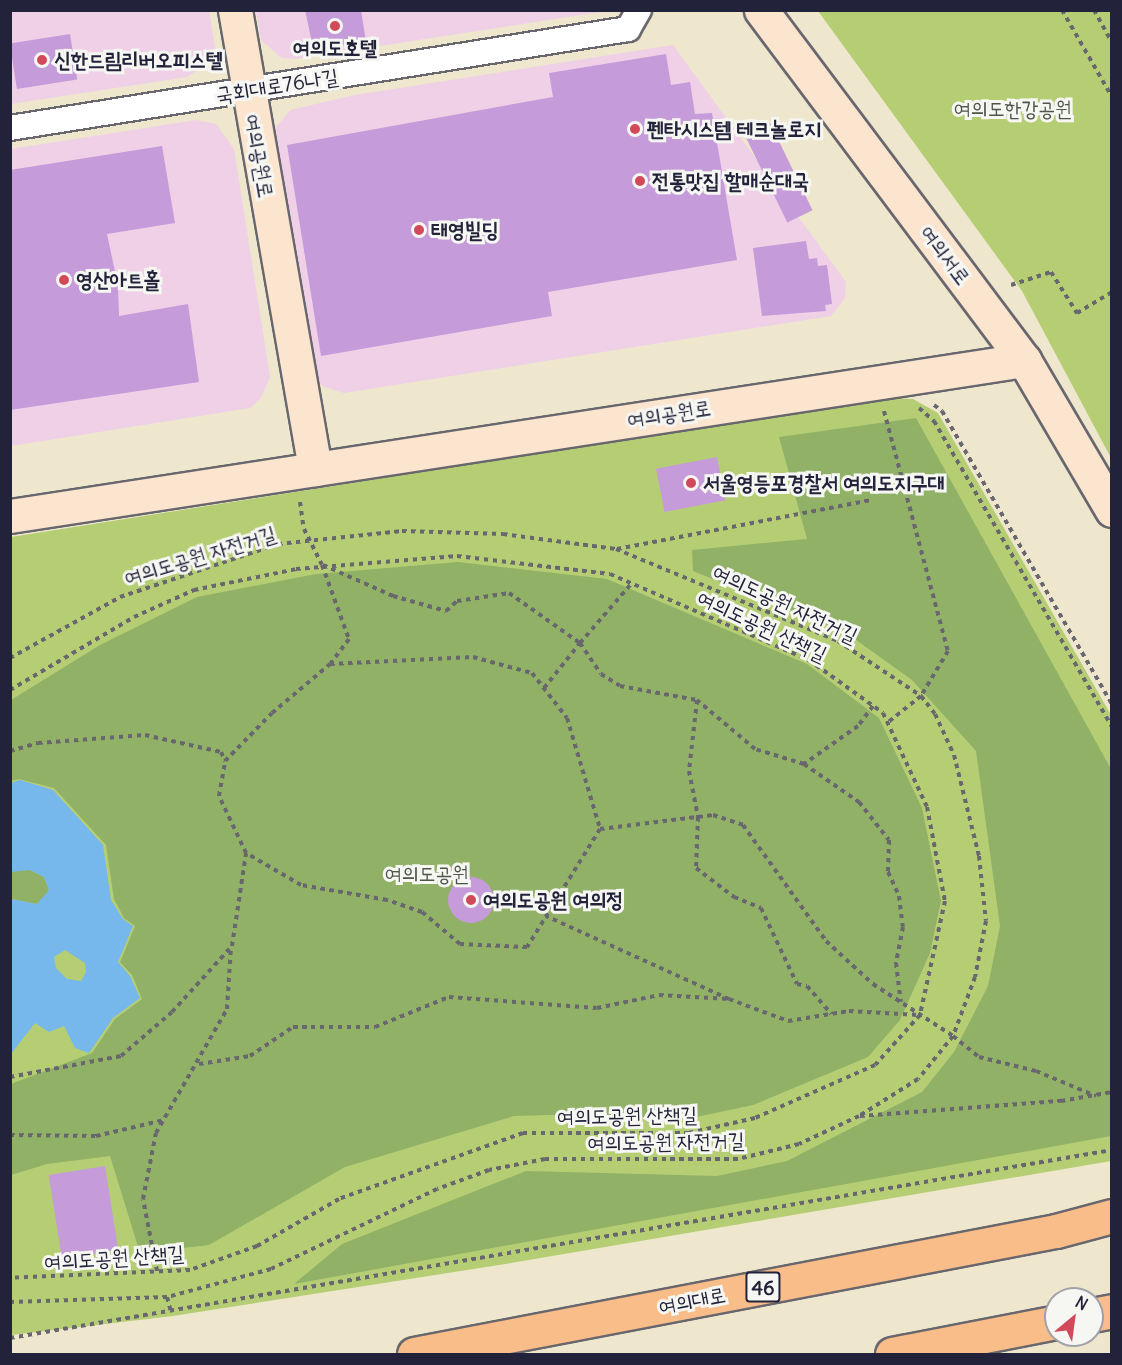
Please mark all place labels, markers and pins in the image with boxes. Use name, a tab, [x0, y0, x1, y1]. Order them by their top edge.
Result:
marker: 여의도호텔	[328, 19, 342, 33]
place label: 여의도호텔	[293, 35, 377, 61]
place label: 신한드림리버오피스텔	[54, 47, 223, 73]
marker: 신한드림리버오피스텔	[35, 53, 49, 67]
place label: 펜타시스템 테크놀로지	[647, 116, 821, 142]
marker: 펜타시스템 테크놀로지	[628, 122, 642, 136]
place label: 전통맛집 할매순대국	[652, 168, 809, 194]
marker: 전통맛집 할매순대국	[633, 174, 647, 188]
place label: 태영빌딩	[431, 217, 499, 243]
marker: 태영빌딩	[412, 223, 426, 237]
place label: 영산아트홀	[76, 267, 160, 293]
marker: 영산아트홀	[57, 273, 71, 287]
place label: 서울영등포경찰서 여의도지구대	[703, 470, 945, 496]
marker: 서울영등포경찰서 여의도지구대	[684, 476, 698, 490]
place label: 여의도공원 여의정	[483, 887, 623, 913]
marker: 여의도공원 여의정	[464, 893, 478, 907]

